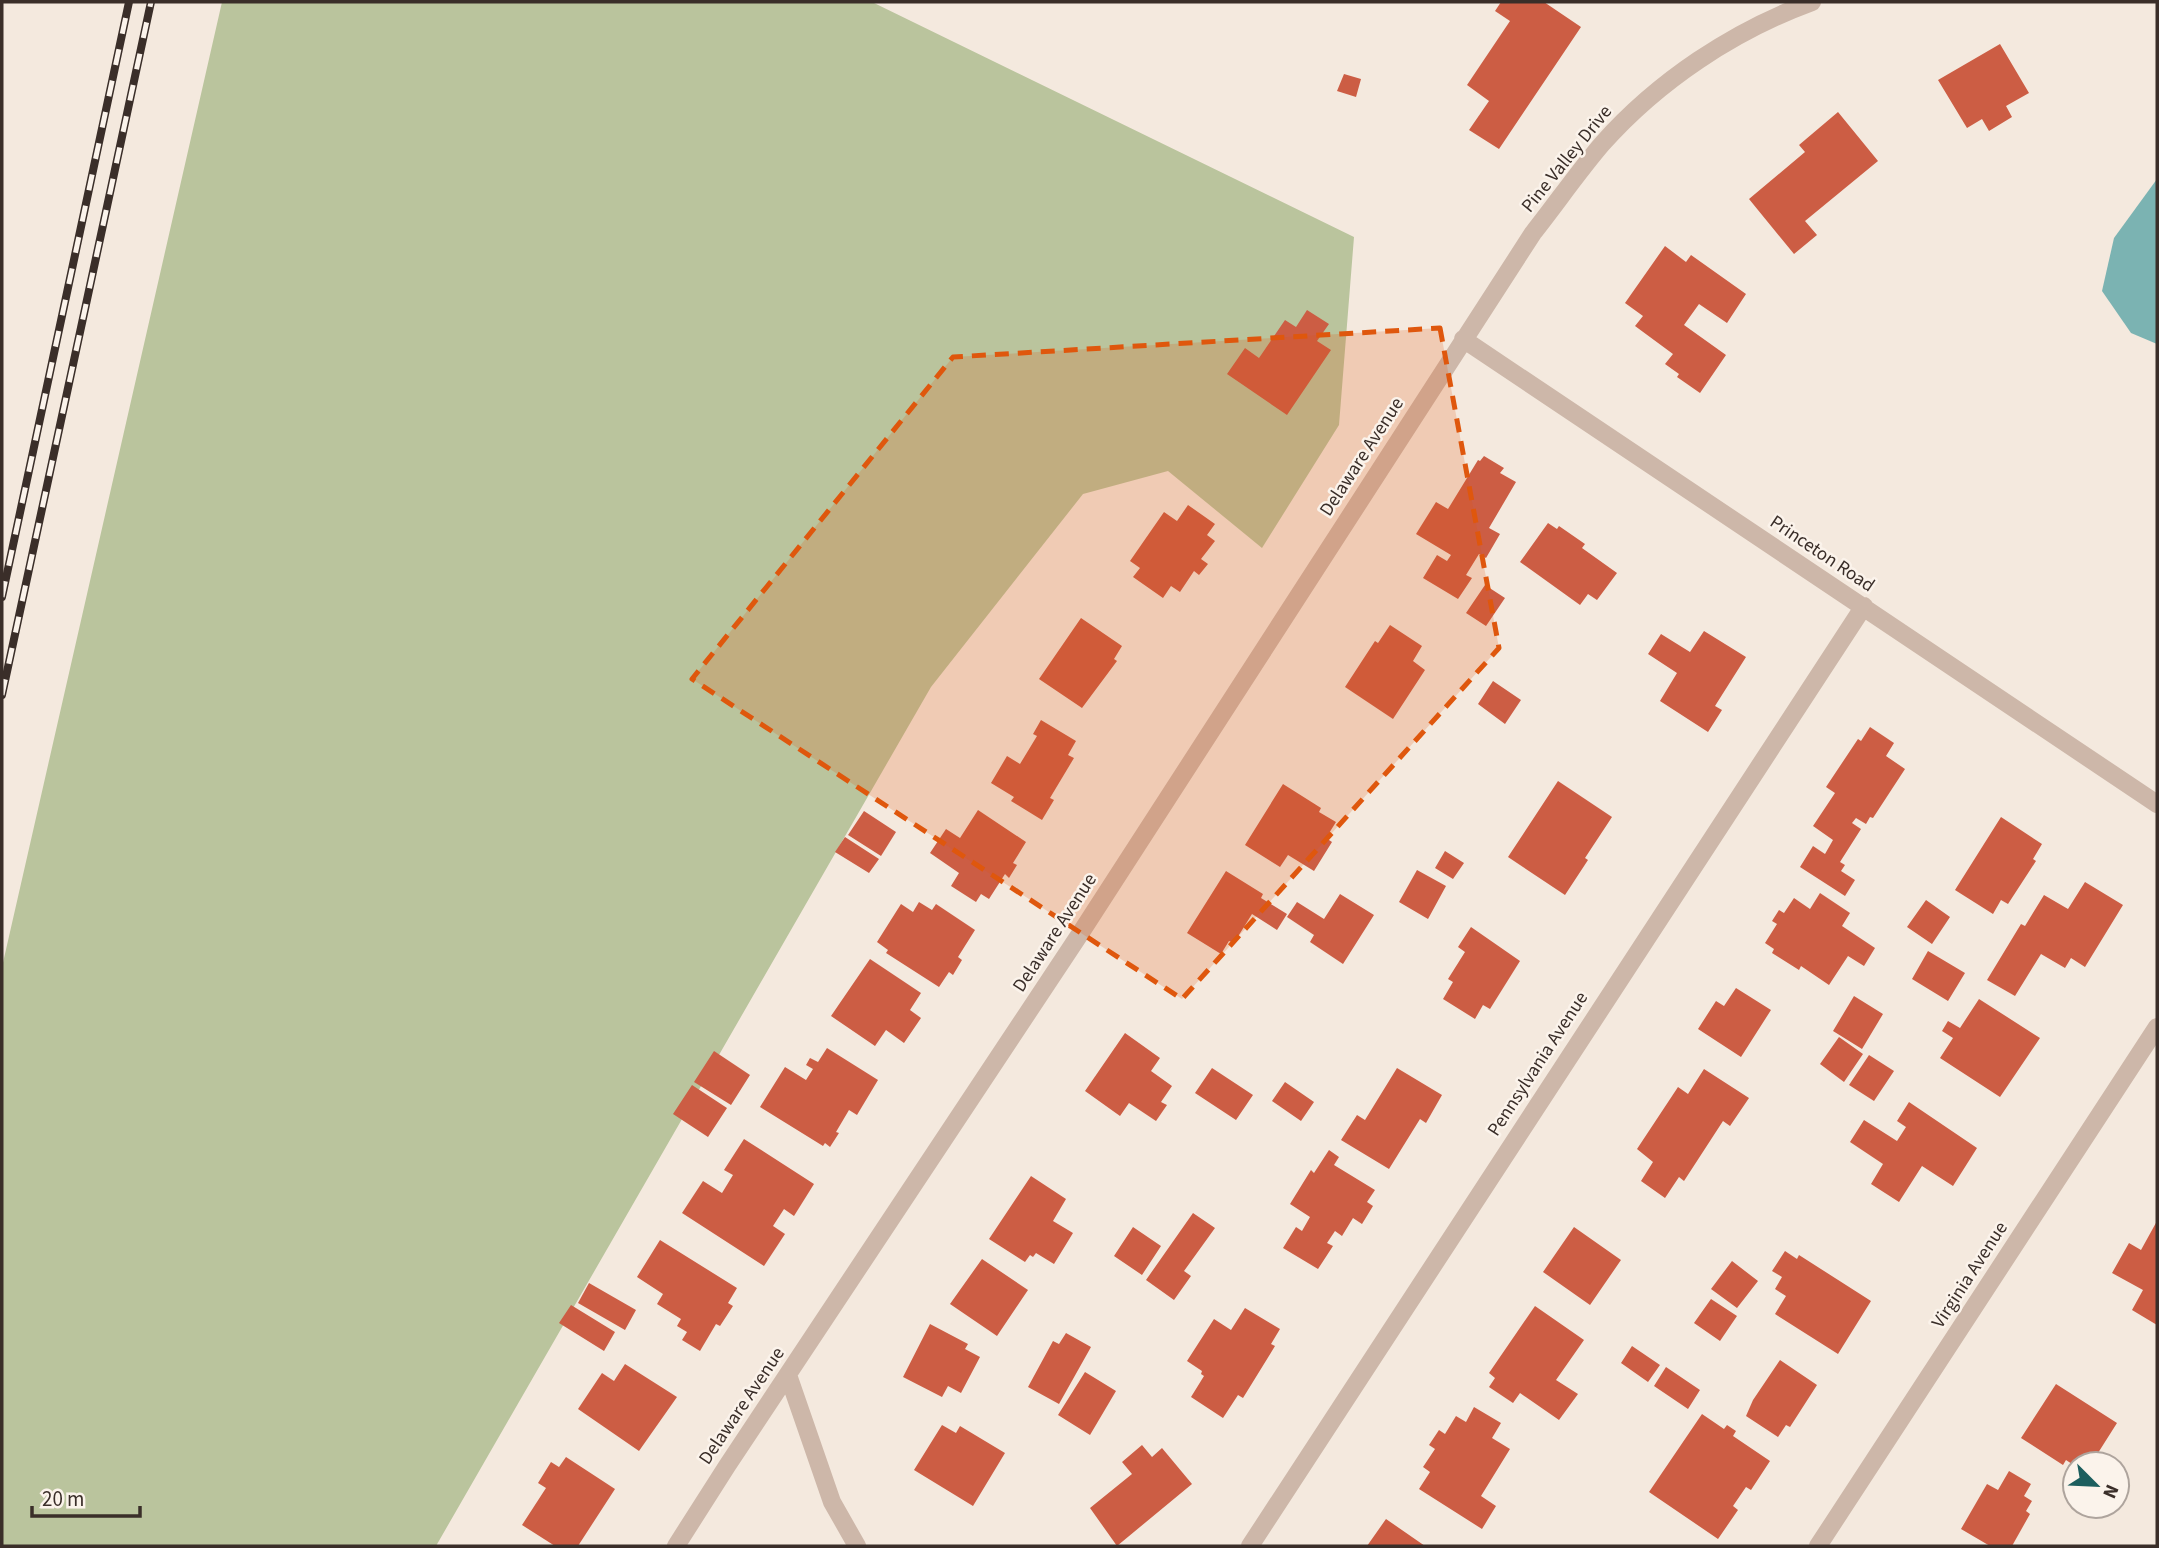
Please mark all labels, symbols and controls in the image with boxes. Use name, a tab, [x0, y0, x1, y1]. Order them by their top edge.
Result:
street label: Pine Valley Drive	[1515, 100, 1619, 218]
street label: Delaware Avenue	[1313, 392, 1411, 522]
street label: Princeton Road	[1764, 509, 1880, 599]
street label: Delaware Avenue	[1006, 868, 1104, 998]
street label: Pennsylvania Avenue	[1481, 987, 1595, 1141]
street label: Virginia Avenue	[1925, 1216, 2015, 1334]
street label: Delaware Avenue	[693, 1342, 791, 1470]
north arrow	[2061, 1450, 2131, 1520]
scale bar	[32, 1474, 140, 1518]
text: N	[2095, 1480, 2125, 1503]
text: 20 m	[42, 1484, 84, 1514]

